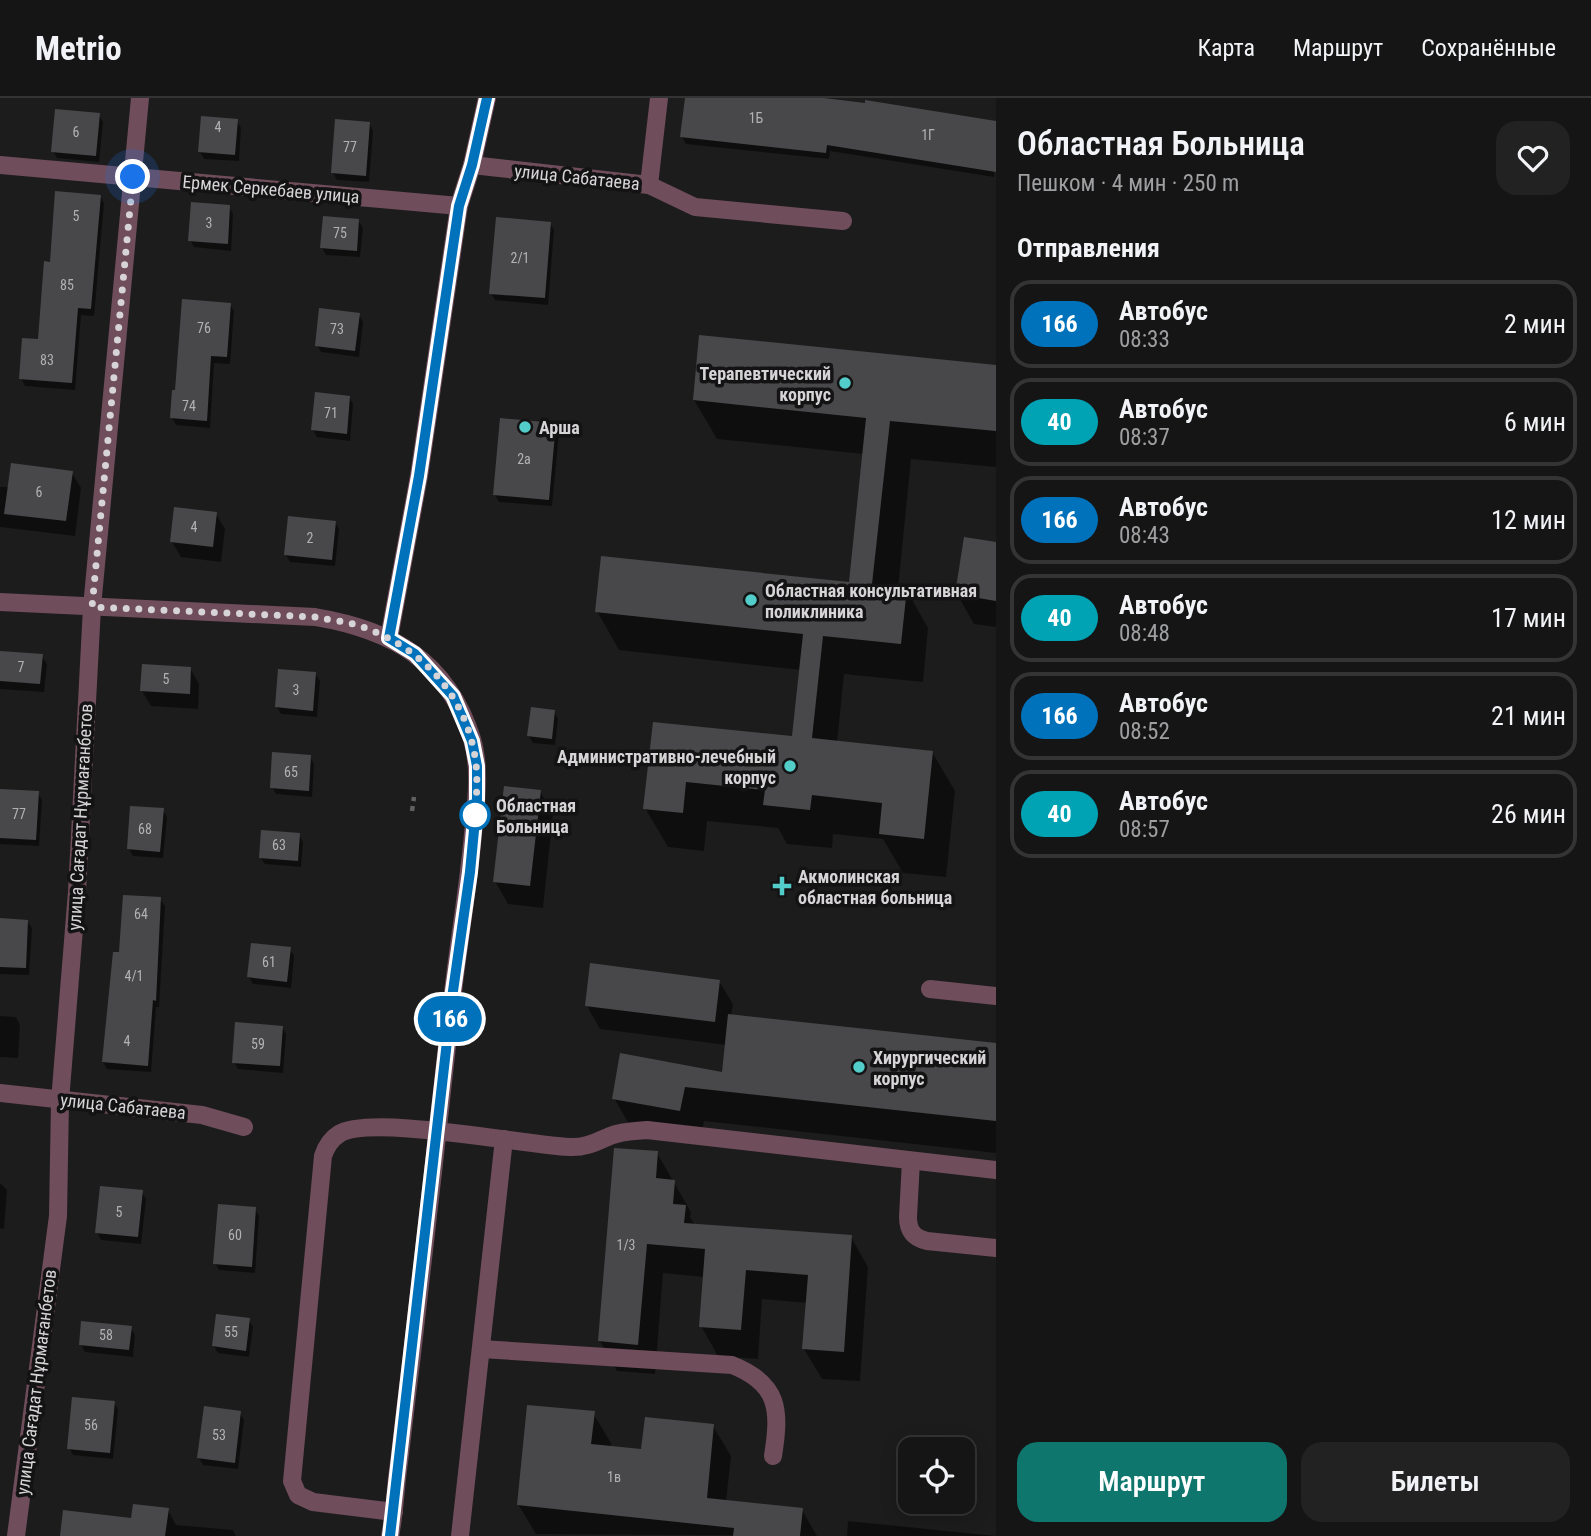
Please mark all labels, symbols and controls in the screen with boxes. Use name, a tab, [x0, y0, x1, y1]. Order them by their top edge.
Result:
text: Metrio	[35, 29, 122, 68]
text: Карта	[1198, 34, 1255, 62]
text: Маршрут	[1293, 34, 1383, 62]
text: Сохранённые	[1421, 34, 1556, 62]
house number: 1Б	[749, 110, 764, 126]
house number: 4	[215, 119, 222, 135]
button: heart	[1496, 121, 1570, 195]
house number: 6	[73, 124, 80, 140]
text: Областная Больница	[1017, 124, 1305, 163]
house number: 1Г	[921, 127, 935, 143]
house number: 77	[343, 139, 357, 155]
your location	[115, 159, 150, 194]
street label: улица Сабатаева	[513, 160, 641, 194]
text: Пешком · 4 мин · 250 m	[1017, 170, 1239, 197]
street label: Ермек Серкебаев улица	[182, 171, 360, 207]
house number: 5	[73, 208, 80, 224]
house number: 3	[206, 215, 212, 231]
house number: 75	[333, 225, 347, 241]
text: Отправления	[1017, 233, 1160, 263]
house number: 2/1	[510, 250, 530, 266]
house number: 85	[60, 277, 74, 293]
text: Автобус	[1119, 296, 1208, 326]
text: 2 мин	[1504, 309, 1566, 339]
text: 166	[1041, 310, 1078, 338]
house number: 76	[197, 320, 211, 336]
house number: 73	[330, 321, 344, 337]
text: 08:33	[1119, 326, 1170, 353]
house number: 83	[40, 352, 54, 368]
place label: Терапевтический корпус	[700, 363, 831, 405]
marker: Терапевтический корпус	[837, 375, 853, 391]
text: Автобус	[1119, 394, 1208, 424]
house number: 74	[182, 398, 196, 414]
house number: 71	[324, 405, 338, 421]
text: 6 мин	[1504, 407, 1566, 437]
text: 40	[1047, 408, 1072, 436]
place label: Арша	[539, 417, 580, 438]
marker: Арша	[517, 419, 533, 435]
text: 08:37	[1119, 424, 1170, 451]
house number: 2а	[517, 451, 531, 467]
house number: 6	[36, 484, 43, 500]
text: Автобус	[1119, 492, 1208, 522]
text: 12 мин	[1491, 505, 1566, 535]
text: 166	[1041, 506, 1078, 534]
house number: 4	[191, 519, 198, 535]
text: 08:43	[1119, 522, 1170, 549]
house number: 2	[307, 530, 314, 546]
place label: Областная консультативная поликлиника	[765, 580, 977, 622]
text: Автобус	[1119, 590, 1208, 620]
marker: Областная консультативная поликлиника	[743, 592, 759, 608]
text: 17 мин	[1491, 603, 1566, 633]
text: 40	[1047, 604, 1072, 632]
text: 08:48	[1119, 620, 1170, 647]
house number: 7	[18, 659, 25, 675]
house number: 5	[163, 671, 170, 687]
house number: 3	[293, 682, 299, 698]
text: Автобус	[1119, 688, 1208, 718]
text: 21 мин	[1491, 701, 1566, 731]
text: 166	[1041, 702, 1078, 730]
street label: улица Сағадат Нұрмағанбетов	[64, 703, 96, 931]
text: 08:52	[1119, 718, 1170, 745]
place label: Административно-лечебный корпус	[557, 746, 776, 788]
marker: Административно-лечебный корпус	[782, 758, 798, 774]
house number: 65	[284, 764, 298, 780]
text: Автобус	[1119, 786, 1208, 816]
place label: Областная Больница	[496, 795, 576, 837]
text: 26 мин	[1491, 799, 1566, 829]
marker: Областная Больница	[460, 800, 490, 830]
text: 40	[1047, 800, 1072, 828]
house number: 77	[12, 806, 26, 822]
text: 08:57	[1119, 816, 1170, 843]
house number: 68	[138, 821, 152, 837]
house number: 63	[272, 837, 286, 853]
place label: Акмолинская областная больница	[798, 866, 952, 908]
marker: Акмолинская областная больница	[772, 876, 792, 896]
house number: 64	[134, 906, 148, 922]
house number: 61	[262, 954, 276, 970]
house number: 4/1	[124, 968, 144, 984]
line badge: 166	[410, 996, 490, 1042]
text: 166	[432, 1005, 468, 1033]
house number: 4	[124, 1033, 131, 1049]
house number: 59	[251, 1036, 265, 1052]
place label: Хирургический корпус	[873, 1047, 986, 1089]
marker: Хирургический корпус	[851, 1059, 867, 1075]
street label: улица Сабатаева	[59, 1089, 187, 1123]
house number: 5	[116, 1204, 123, 1220]
house number: 60	[228, 1227, 242, 1243]
house number: 1/3	[616, 1237, 636, 1253]
street label: улица Сағадат Нұрмағанбетов	[12, 1268, 60, 1496]
house number: 55	[224, 1324, 238, 1340]
house number: 58	[99, 1327, 113, 1343]
house number: 56	[84, 1417, 98, 1433]
house number: 53	[212, 1427, 226, 1443]
map controls	[898, 1437, 975, 1514]
button: locate	[898, 1437, 975, 1514]
button: Маршрут	[1017, 1442, 1287, 1522]
button: Билеты	[1301, 1442, 1570, 1522]
house number: 1в	[607, 1469, 621, 1485]

